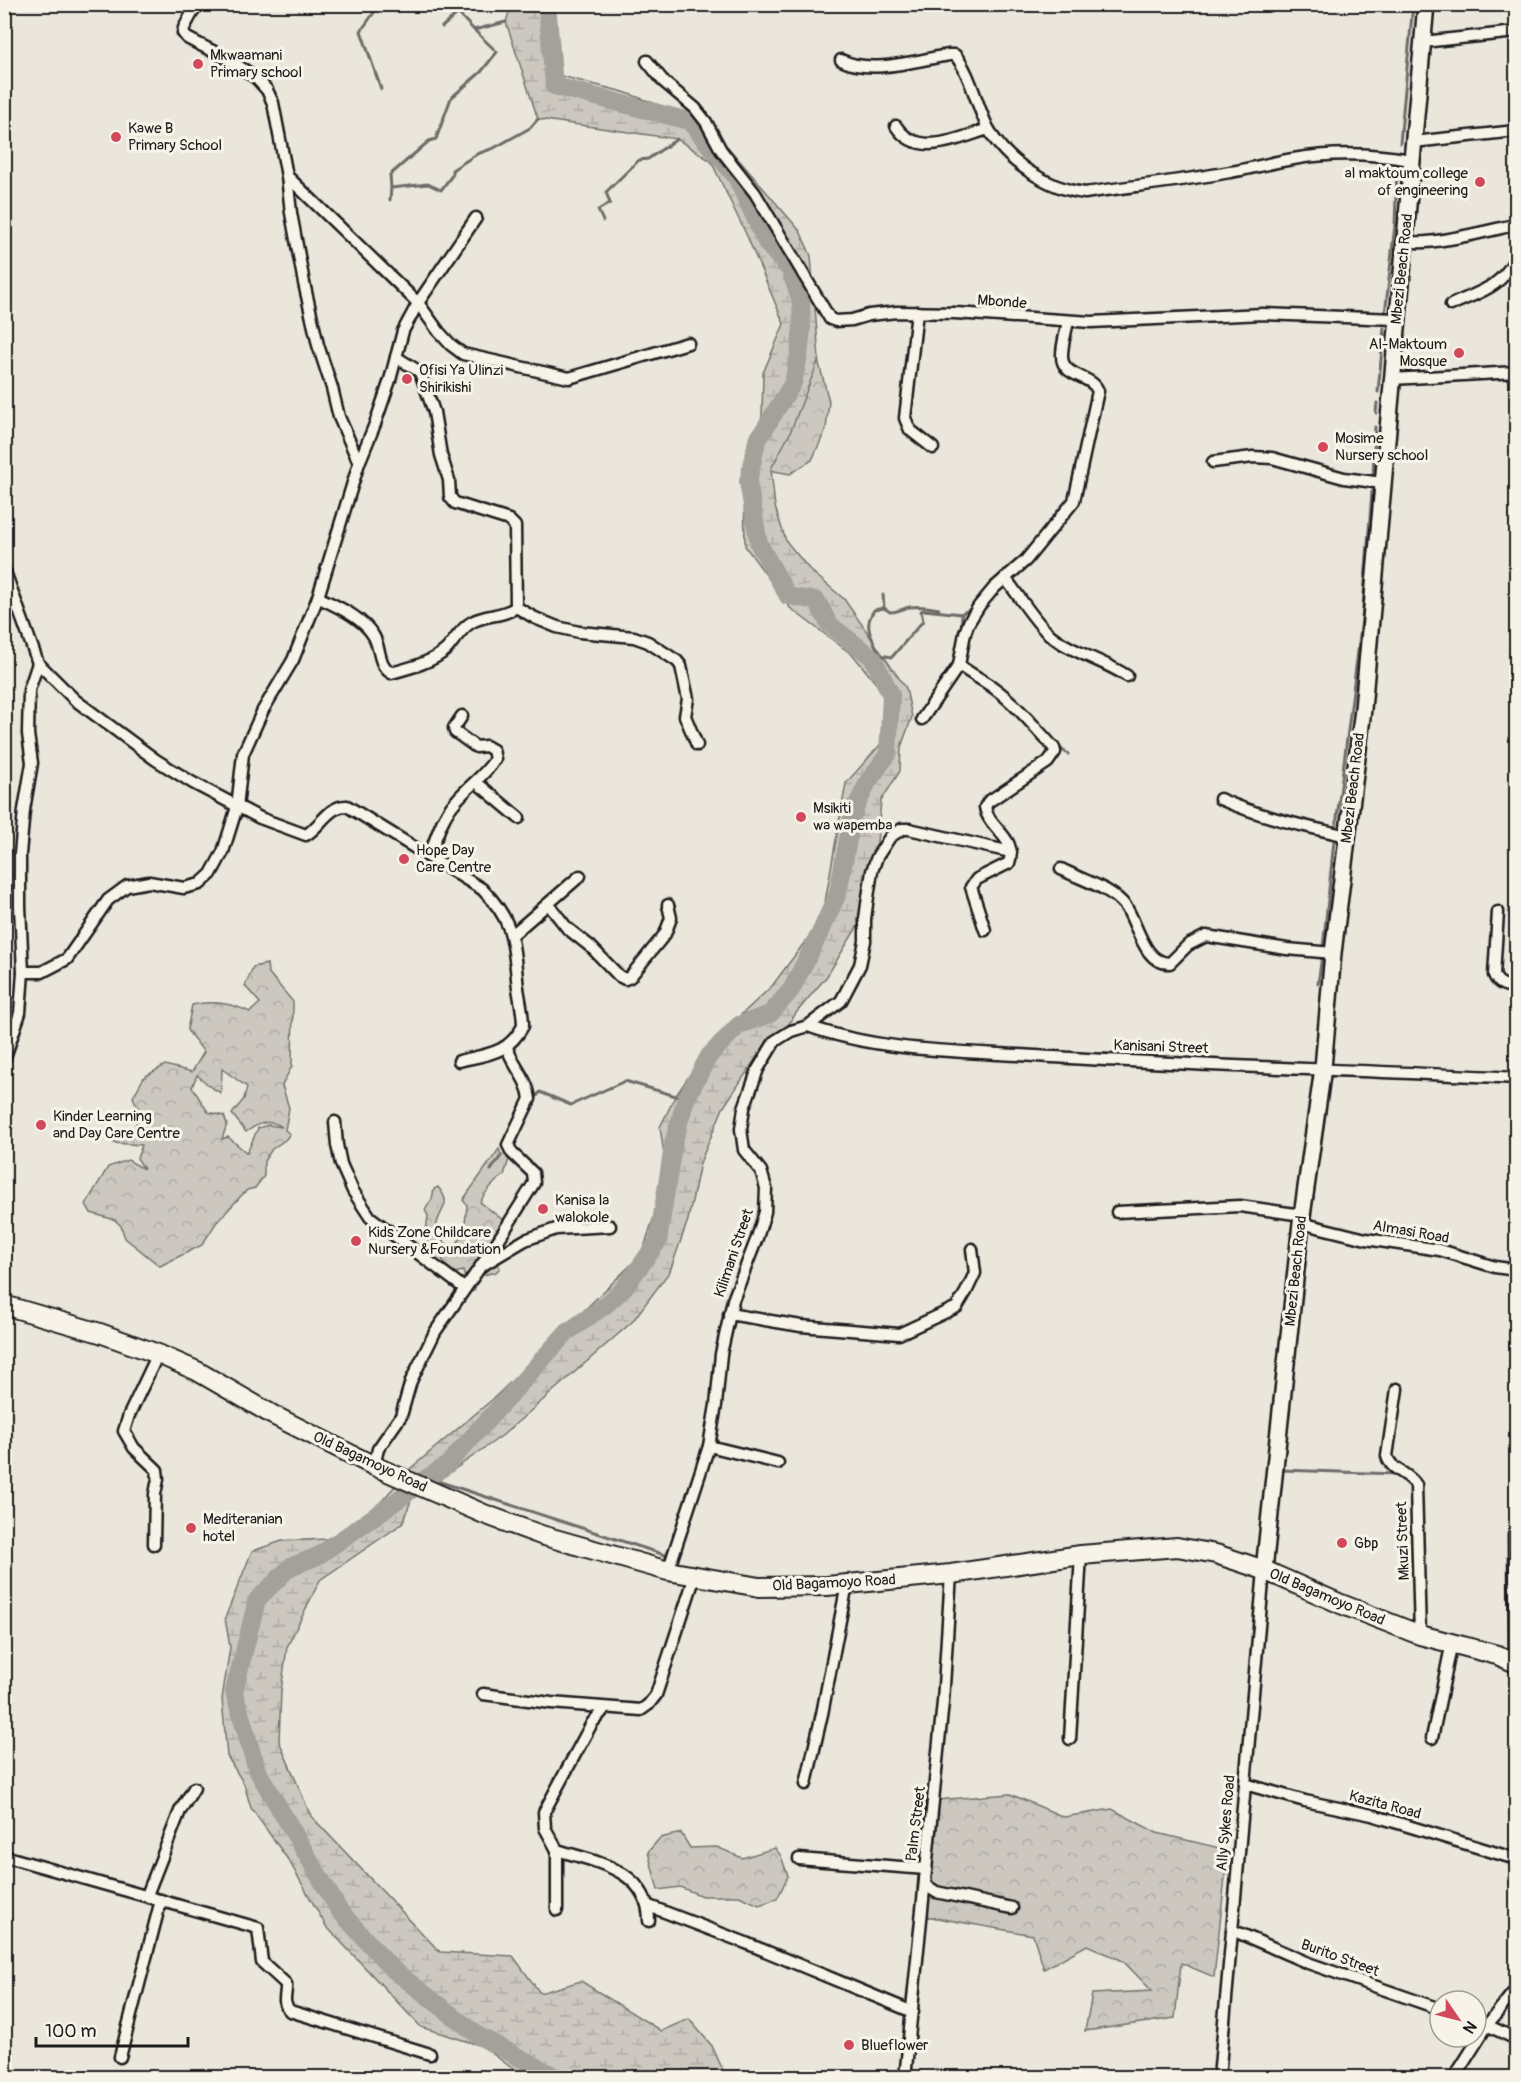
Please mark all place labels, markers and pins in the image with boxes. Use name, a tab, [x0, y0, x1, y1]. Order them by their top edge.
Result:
place label: Mkwaamani Primary school	[210, 46, 302, 82]
marker: Mkwaamani Primary school	[191, 57, 205, 71]
place label: Kawe B Primary School	[128, 119, 222, 155]
marker: Kawe B Primary School	[109, 130, 123, 144]
place label: al maktoum college of engineering	[1345, 164, 1469, 200]
marker: al maktoum college of engineering	[1473, 175, 1487, 189]
place label: Al-Maktoum Mosque	[1369, 335, 1448, 371]
marker: Al-Maktoum Mosque	[1452, 346, 1466, 360]
place label: Ofisi Ya Ulinzi Shirikishi	[419, 361, 504, 397]
marker: Ofisi Ya Ulinzi Shirikishi	[400, 372, 414, 386]
place label: Mosime Nursery school	[1335, 429, 1428, 465]
marker: Mosime Nursery school	[1316, 440, 1330, 454]
place label: Msikiti wa wapemba	[813, 799, 892, 835]
marker: Msikiti wa wapemba	[794, 810, 808, 824]
place label: Hope Day Care Centre	[416, 841, 492, 877]
marker: Hope Day Care Centre	[397, 852, 411, 866]
place label: Kinder Learning and Day Care Centre	[53, 1107, 180, 1143]
marker: Kinder Learning and Day Care Centre	[34, 1118, 48, 1132]
place label: Kanisa la walokole	[555, 1191, 610, 1227]
marker: Kanisa la walokole	[536, 1202, 550, 1216]
place label: Kids Zone Childcare Nursery &Foundation	[368, 1223, 501, 1259]
marker: Kids Zone Childcare Nursery &Foundation	[349, 1234, 363, 1248]
place label: Mediteranian hotel	[203, 1510, 283, 1546]
marker: Mediteranian hotel	[184, 1521, 198, 1535]
place label: Gbp	[1354, 1534, 1378, 1553]
marker: Gbp	[1335, 1536, 1349, 1550]
place label: Blueflower	[861, 2036, 929, 2055]
marker: Blueflower	[842, 2038, 856, 2052]

